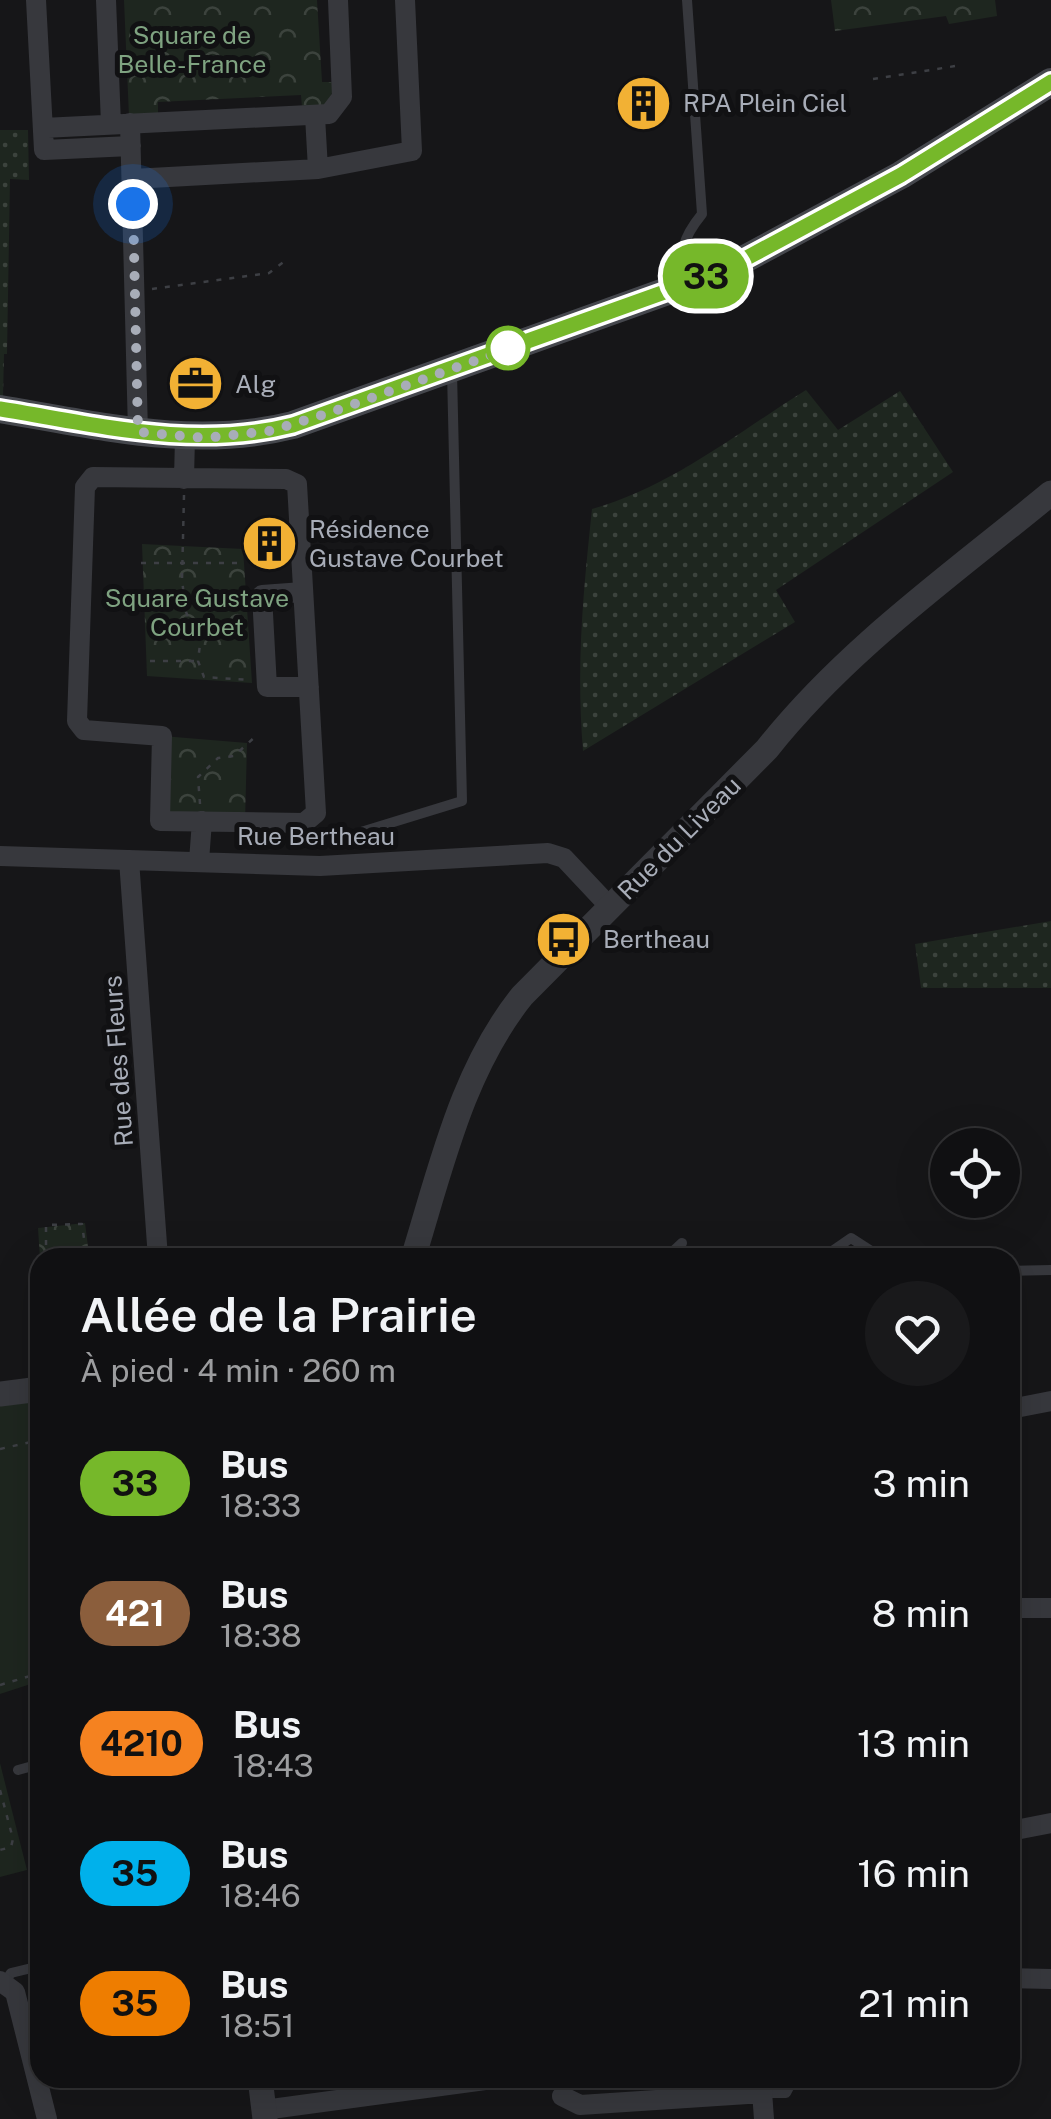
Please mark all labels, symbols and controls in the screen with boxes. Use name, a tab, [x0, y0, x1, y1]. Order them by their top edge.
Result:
park label: Square de Belle-France	[117, 20, 267, 79]
building icon: RPA Plein Ciel	[614, 73, 674, 133]
place label: RPA Plein Ciel	[683, 88, 847, 118]
your location	[108, 179, 158, 229]
line badge: 33	[661, 244, 751, 308]
text: 33	[683, 256, 729, 297]
unlabelled marker	[487, 327, 529, 369]
office icon: Alg	[166, 354, 226, 414]
place label: Alg	[235, 369, 276, 399]
building icon: Résidence Gustave Courbet	[240, 513, 300, 573]
place label: Résidence Gustave Courbet	[309, 514, 504, 573]
park label: Square Gustave Courbet	[105, 583, 289, 642]
street label: Rue du Liveau	[611, 770, 747, 906]
street label: Rue Bertheau	[237, 821, 395, 851]
bus stop icon: Bertheau	[534, 909, 594, 969]
place label: Bertheau	[603, 924, 710, 954]
street label: Rue des Fleurs	[97, 974, 139, 1148]
map controls	[930, 1128, 1020, 1218]
button: locate	[930, 1128, 1020, 1218]
button: heart	[865, 1281, 970, 1386]
text: Allée de la Prairie	[80, 1286, 477, 1343]
text: À pied · 4 min · 260 m	[80, 1352, 396, 1389]
text: Bus	[220, 1442, 289, 1487]
text: 3 min	[872, 1461, 970, 1506]
text: 33	[112, 1463, 158, 1504]
text: 18:33	[220, 1487, 301, 1524]
text: Bus	[220, 1572, 289, 1617]
text: 8 min	[872, 1591, 970, 1636]
text: 421	[105, 1593, 165, 1634]
text: 18:38	[220, 1617, 302, 1654]
text: Bus	[233, 1702, 301, 1747]
text: 13 min	[857, 1721, 970, 1766]
text: 4210	[100, 1723, 183, 1764]
text: 18:43	[233, 1747, 314, 1784]
text: Bus	[220, 1832, 289, 1877]
text: 16 min	[857, 1851, 970, 1896]
text: 35	[112, 1853, 158, 1894]
text: 18:46	[220, 1877, 301, 1914]
text: Bus	[220, 1962, 289, 2007]
text: 21 min	[858, 1981, 970, 2026]
text: 35	[112, 1983, 158, 2024]
text: 18:51	[220, 2007, 294, 2044]

